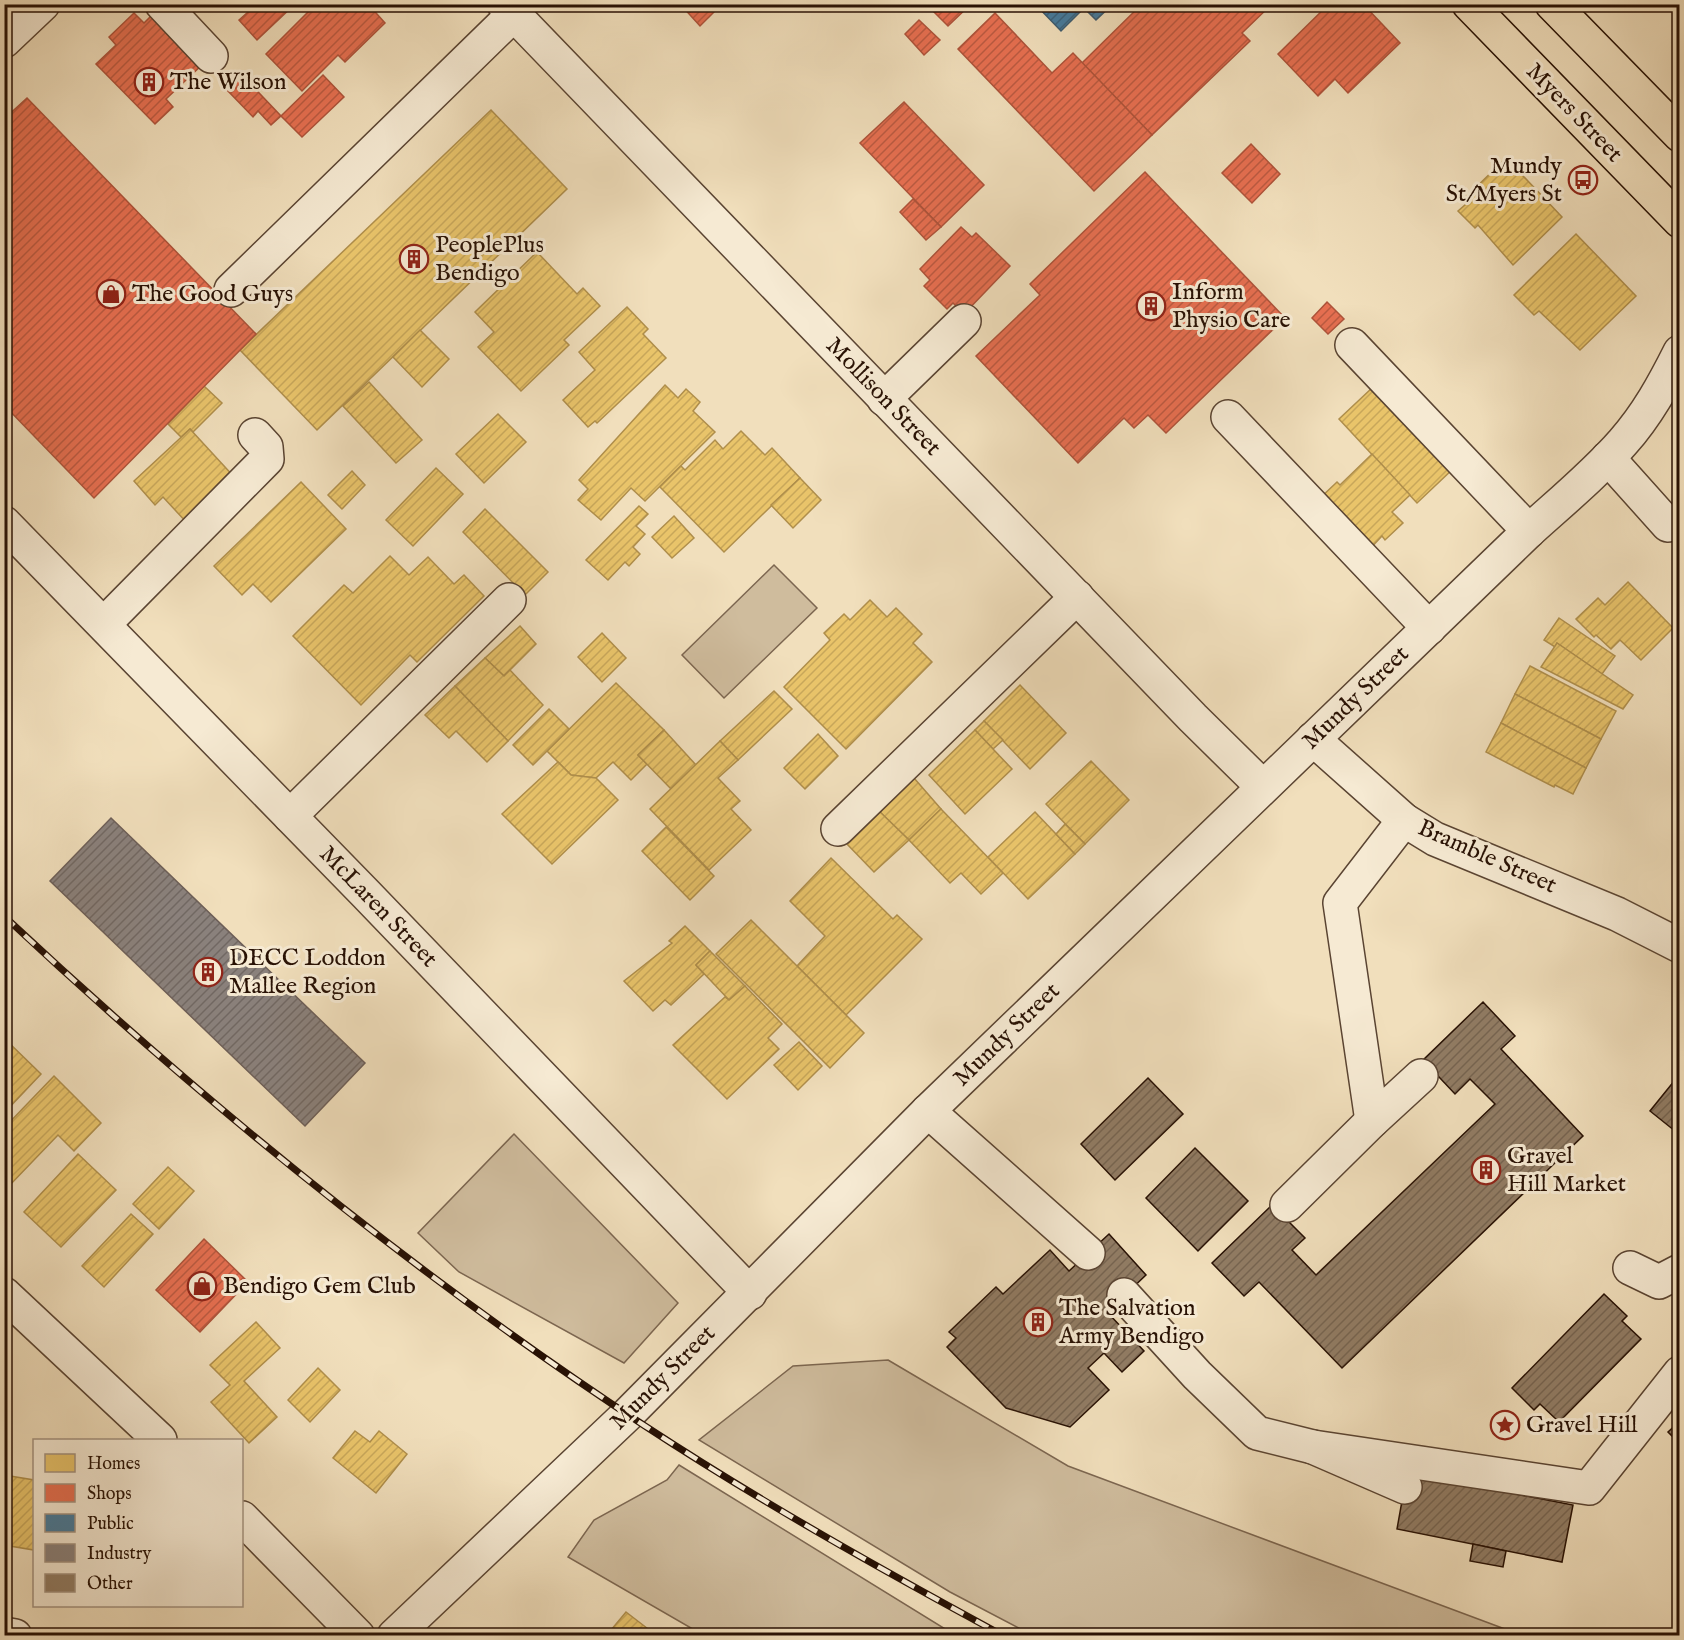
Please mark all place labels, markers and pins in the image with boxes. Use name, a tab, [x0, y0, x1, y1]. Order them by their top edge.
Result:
building icon: The Wilson	[133, 66, 165, 98]
place label: The Wilson	[170, 67, 287, 98]
place label: Mundy St/Myers St	[1446, 151, 1562, 210]
bus stop icon: Mundy St/Myers St	[1567, 164, 1599, 196]
place label: PeoplePlus Bendigo	[435, 230, 544, 289]
building icon: PeoplePlus Bendigo	[398, 243, 430, 275]
place label: Inform Physio Care	[1172, 277, 1290, 336]
shop icon: The Good Guys	[95, 278, 127, 310]
place label: The Good Guys	[132, 279, 293, 310]
building icon: Inform Physio Care	[1135, 290, 1167, 322]
place label: DECC Loddon Mallee Region	[229, 943, 386, 1002]
building icon: DECC Loddon Mallee Region	[192, 956, 224, 988]
place label: Gravel Hill Market	[1507, 1141, 1626, 1200]
building icon: Gravel Hill Market	[1470, 1154, 1502, 1186]
shop icon: Bendigo Gem Club	[186, 1270, 218, 1302]
place label: Bendigo Gem Club	[223, 1271, 416, 1302]
place label: The Salvation Army Bendigo	[1058, 1293, 1204, 1352]
building icon: The Salvation Army Bendigo	[1022, 1306, 1054, 1338]
place icon: Gravel Hill	[1489, 1409, 1521, 1441]
place label: Gravel Hill	[1526, 1410, 1638, 1441]

